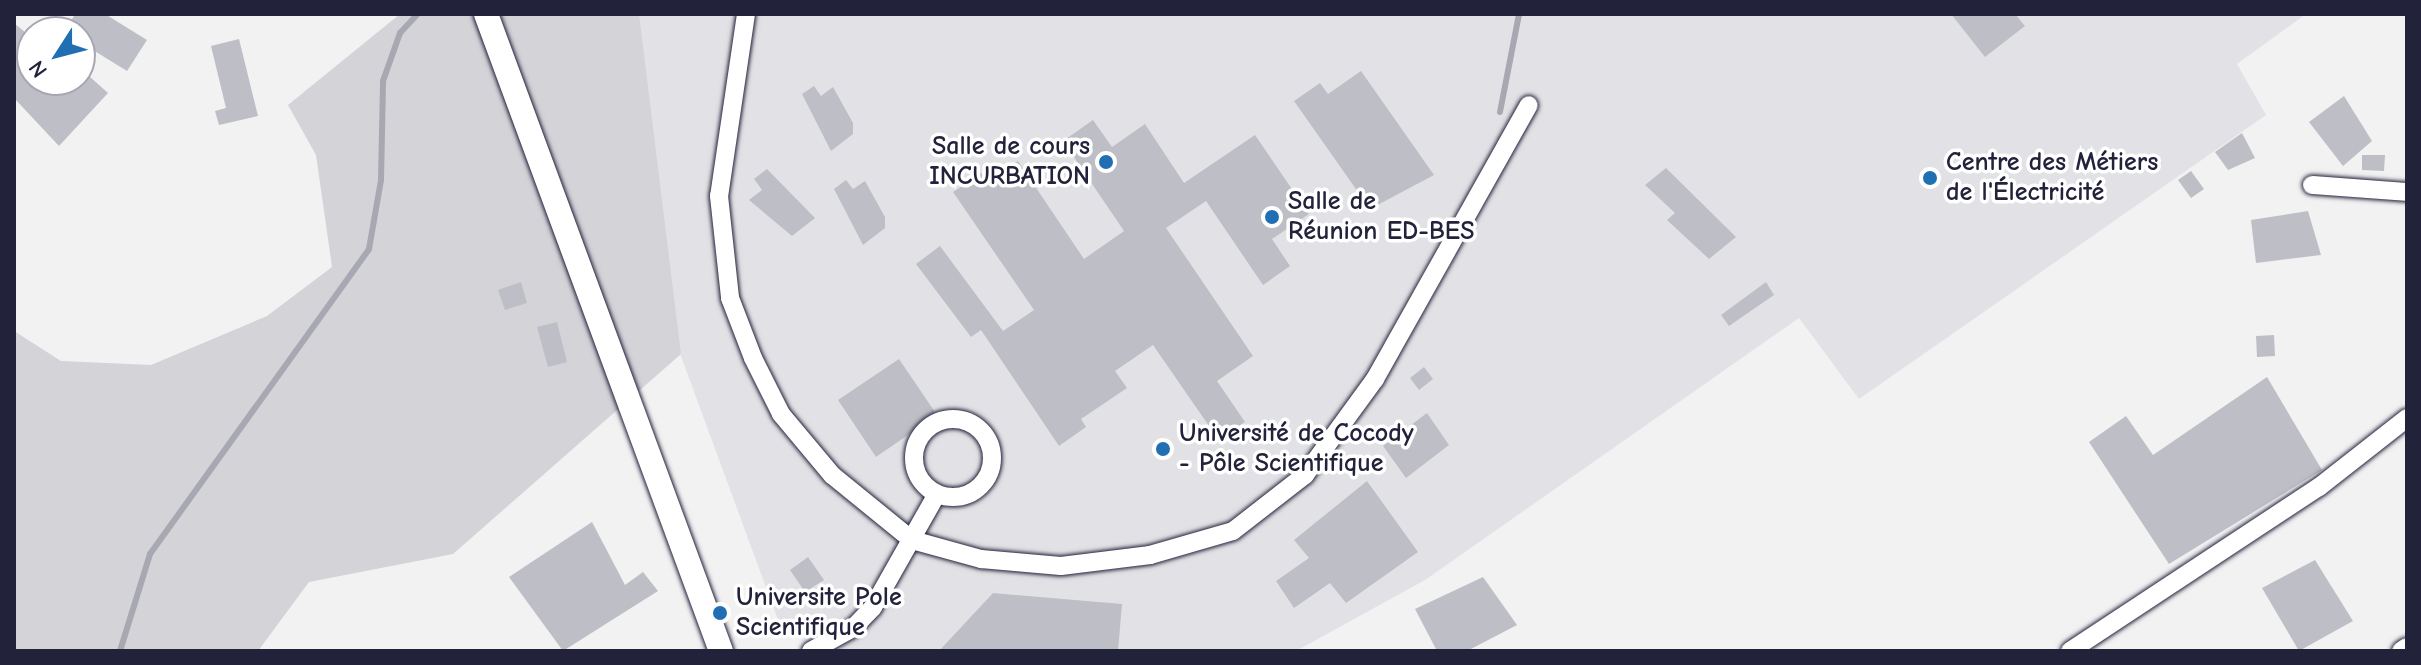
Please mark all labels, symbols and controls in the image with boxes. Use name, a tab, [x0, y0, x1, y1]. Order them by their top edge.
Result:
north arrow	[16, 16, 96, 96]
text: N	[23, 55, 53, 82]
place label: Salle de cours INCURBATION	[929, 131, 1090, 192]
place label: Centre des Métiers de l'Électricité	[1946, 147, 2158, 208]
marker: Salle de cours INCURBATION	[1097, 153, 1115, 171]
marker: Centre des Métiers de l'Électricité	[1921, 169, 1939, 187]
place label: Salle de Réunion ED-BES	[1288, 186, 1474, 248]
marker: Salle de Réunion ED-BES	[1263, 208, 1281, 226]
place label: Université de Cocody - Pôle Scientifique	[1179, 418, 1414, 480]
marker: Université de Cocody - Pôle Scientifique	[1154, 440, 1172, 458]
place label: Universite Pole Scientifique	[736, 582, 902, 644]
marker: Universite Pole Scientifique	[711, 604, 729, 622]

